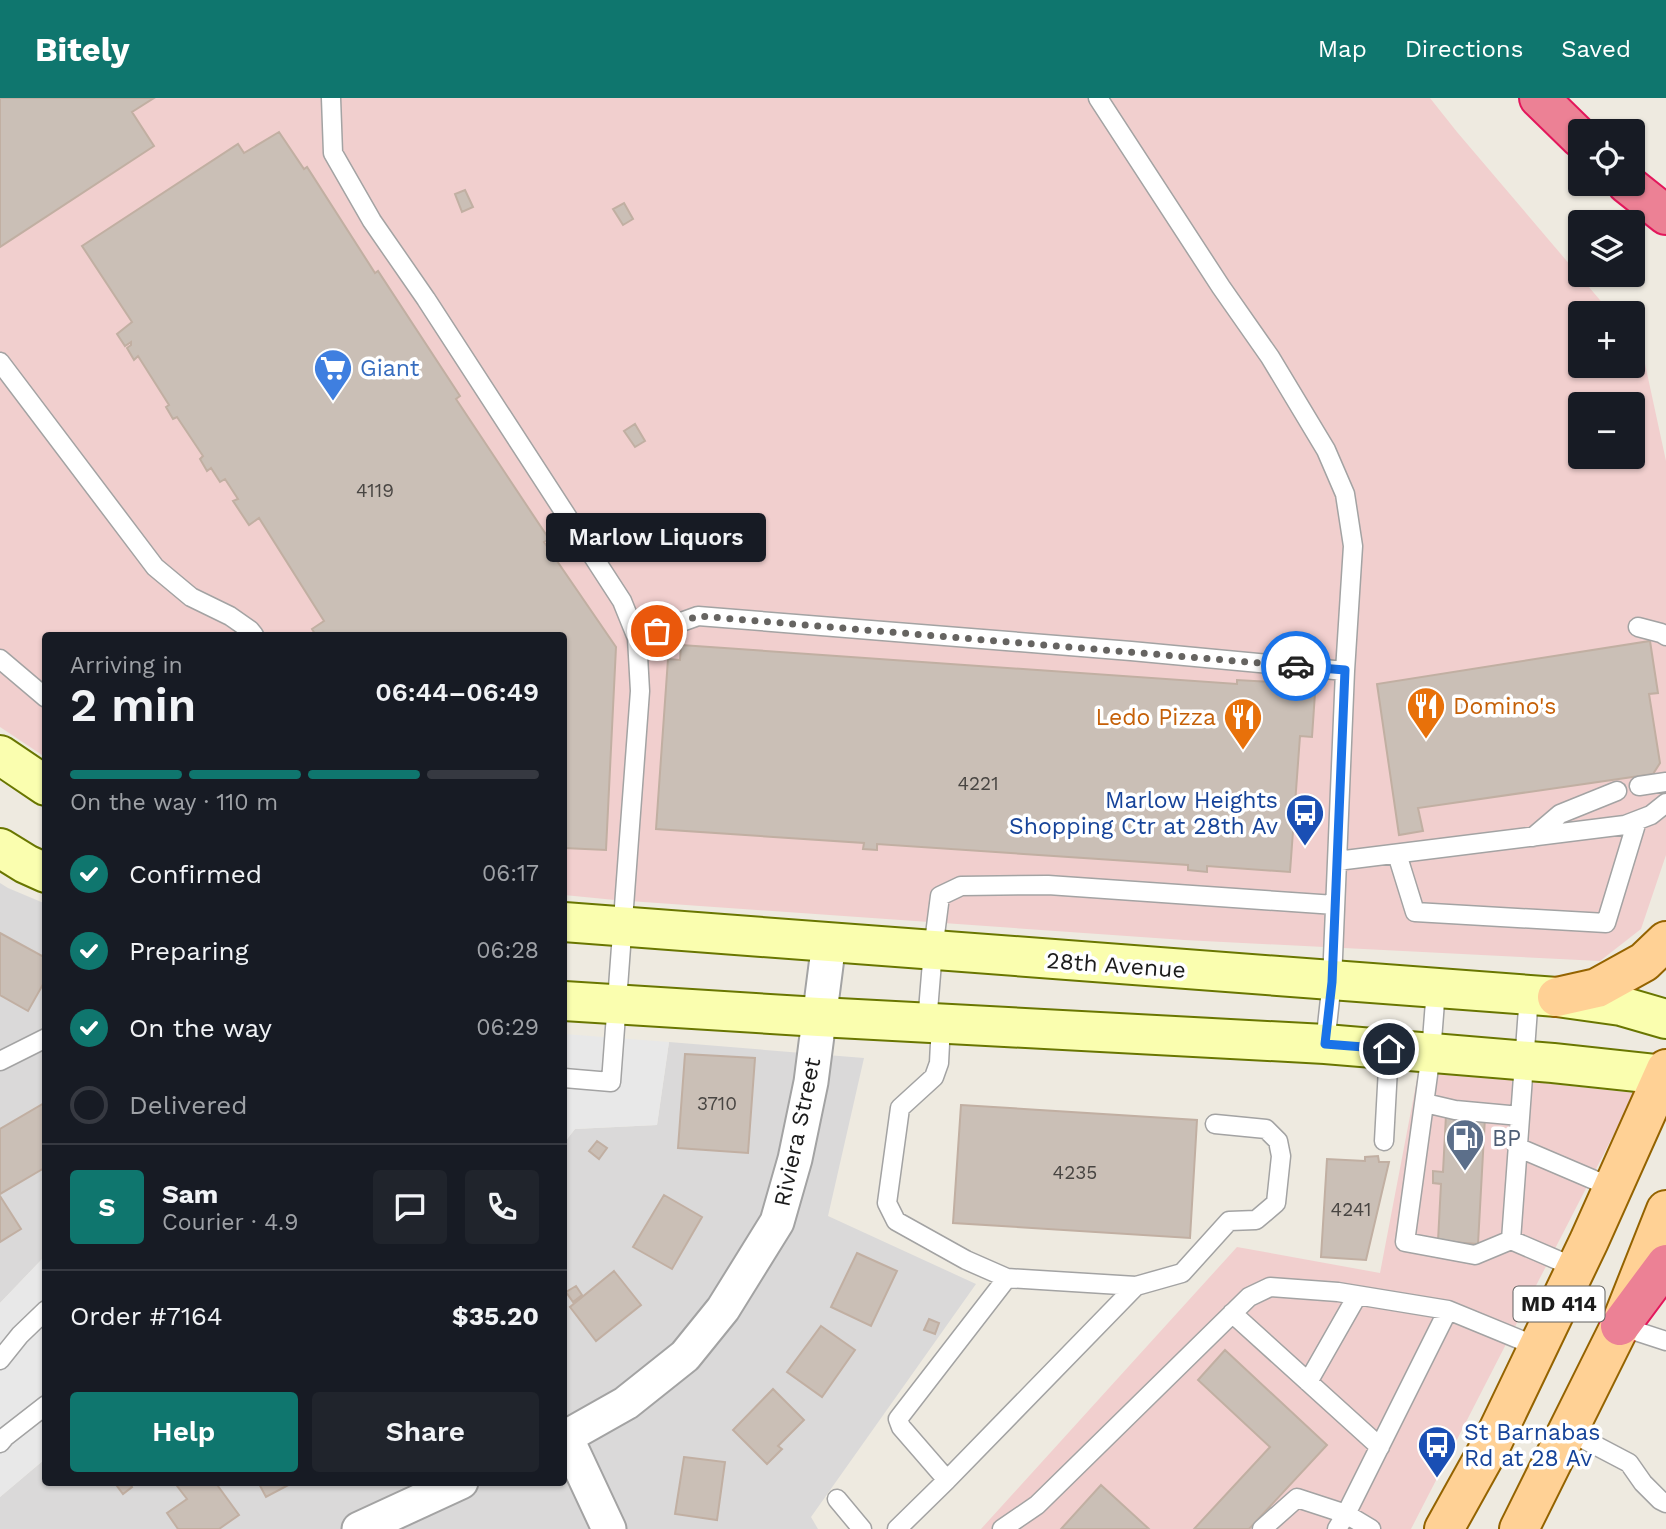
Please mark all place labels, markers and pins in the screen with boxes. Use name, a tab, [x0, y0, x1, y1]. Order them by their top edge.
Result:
supermarket icon: Giant	[312, 347, 354, 402]
place label: Giant	[360, 355, 420, 382]
callout: Marlow Liquors	[547, 512, 767, 561]
pin	[627, 601, 687, 661]
restaurant icon: Domino's	[1405, 685, 1447, 740]
place label: Domino's	[1453, 693, 1556, 720]
restaurant icon: Ledo Pizza	[1222, 696, 1264, 751]
place label: Ledo Pizza	[1096, 704, 1216, 731]
place label: Marlow Heights Shopping Ctr at 28th Av	[1009, 787, 1278, 840]
bus stop icon: Marlow Heights Shopping Ctr at 28th Av	[1284, 792, 1326, 847]
pin	[1359, 1019, 1419, 1079]
fuel station icon: BP	[1444, 1117, 1486, 1172]
place label: BP	[1492, 1125, 1521, 1152]
place label: St Barnabas Rd at 28 Av	[1464, 1419, 1600, 1472]
bus stop icon: St Barnabas Rd at 28 Av	[1416, 1424, 1458, 1479]

